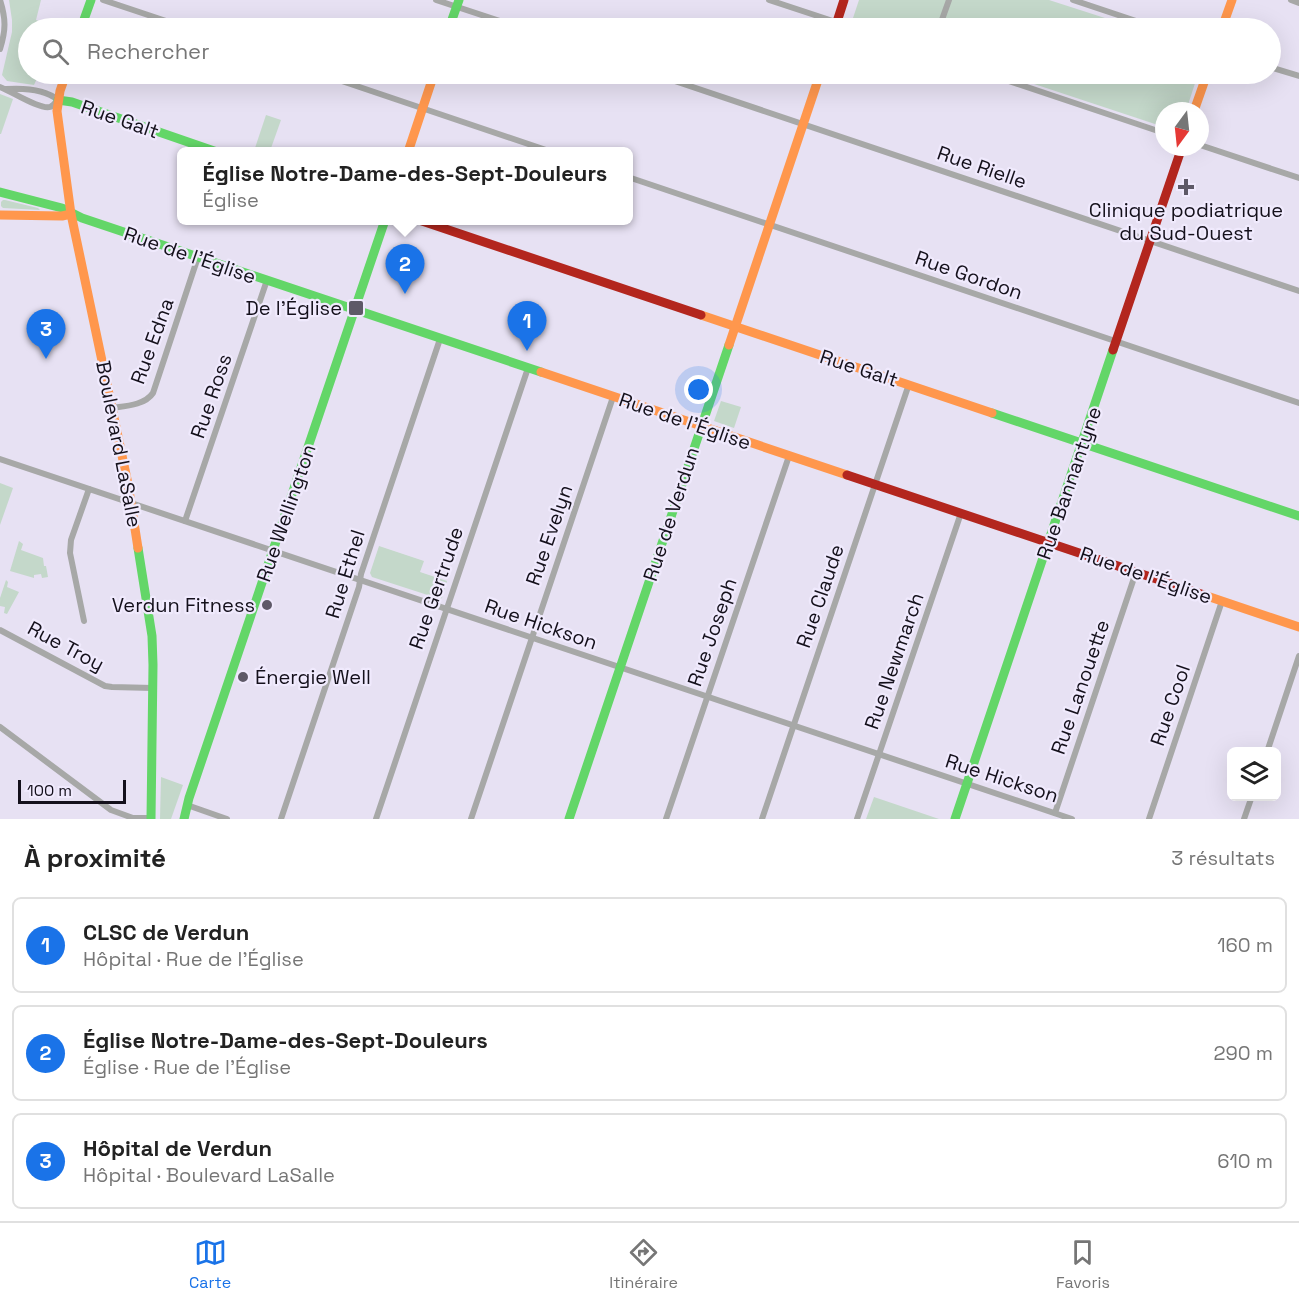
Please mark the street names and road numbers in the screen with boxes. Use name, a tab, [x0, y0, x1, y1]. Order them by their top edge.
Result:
street label: Rue Galt	[78, 94, 162, 144]
street label: Rue Rielle	[934, 140, 1030, 194]
street label: Rue de l'Église	[121, 220, 259, 290]
street label: Rue Gordon	[912, 244, 1026, 306]
street label: Rue Edna	[124, 294, 180, 388]
street label: Rue Galt	[817, 343, 901, 393]
street label: Rue Ross	[184, 350, 238, 442]
street label: Boulevard LaSalle	[90, 358, 148, 530]
street label: Rue de l'Église	[616, 386, 754, 456]
street label: Rue Bannantyne	[1031, 403, 1107, 563]
street label: Rue Wellington	[250, 441, 322, 585]
street label: Rue de Verdun	[637, 444, 705, 584]
street label: Rue Evelyn	[520, 481, 578, 589]
street label: Rue Gertrude	[403, 523, 469, 653]
street label: Rue Ethel	[319, 527, 371, 621]
street label: Rue de l'Église	[1077, 540, 1215, 610]
street label: Rue Claude	[790, 541, 850, 651]
street label: Rue Joseph	[681, 574, 743, 690]
street label: Rue Newmarch	[858, 589, 930, 733]
street label: Rue Hickson	[481, 593, 601, 655]
street label: Rue Troy	[23, 615, 109, 677]
street label: Rue Lanouette	[1045, 616, 1115, 758]
street label: Rue Cool	[1144, 661, 1196, 749]
street label: Rue Hickson	[942, 747, 1062, 809]

